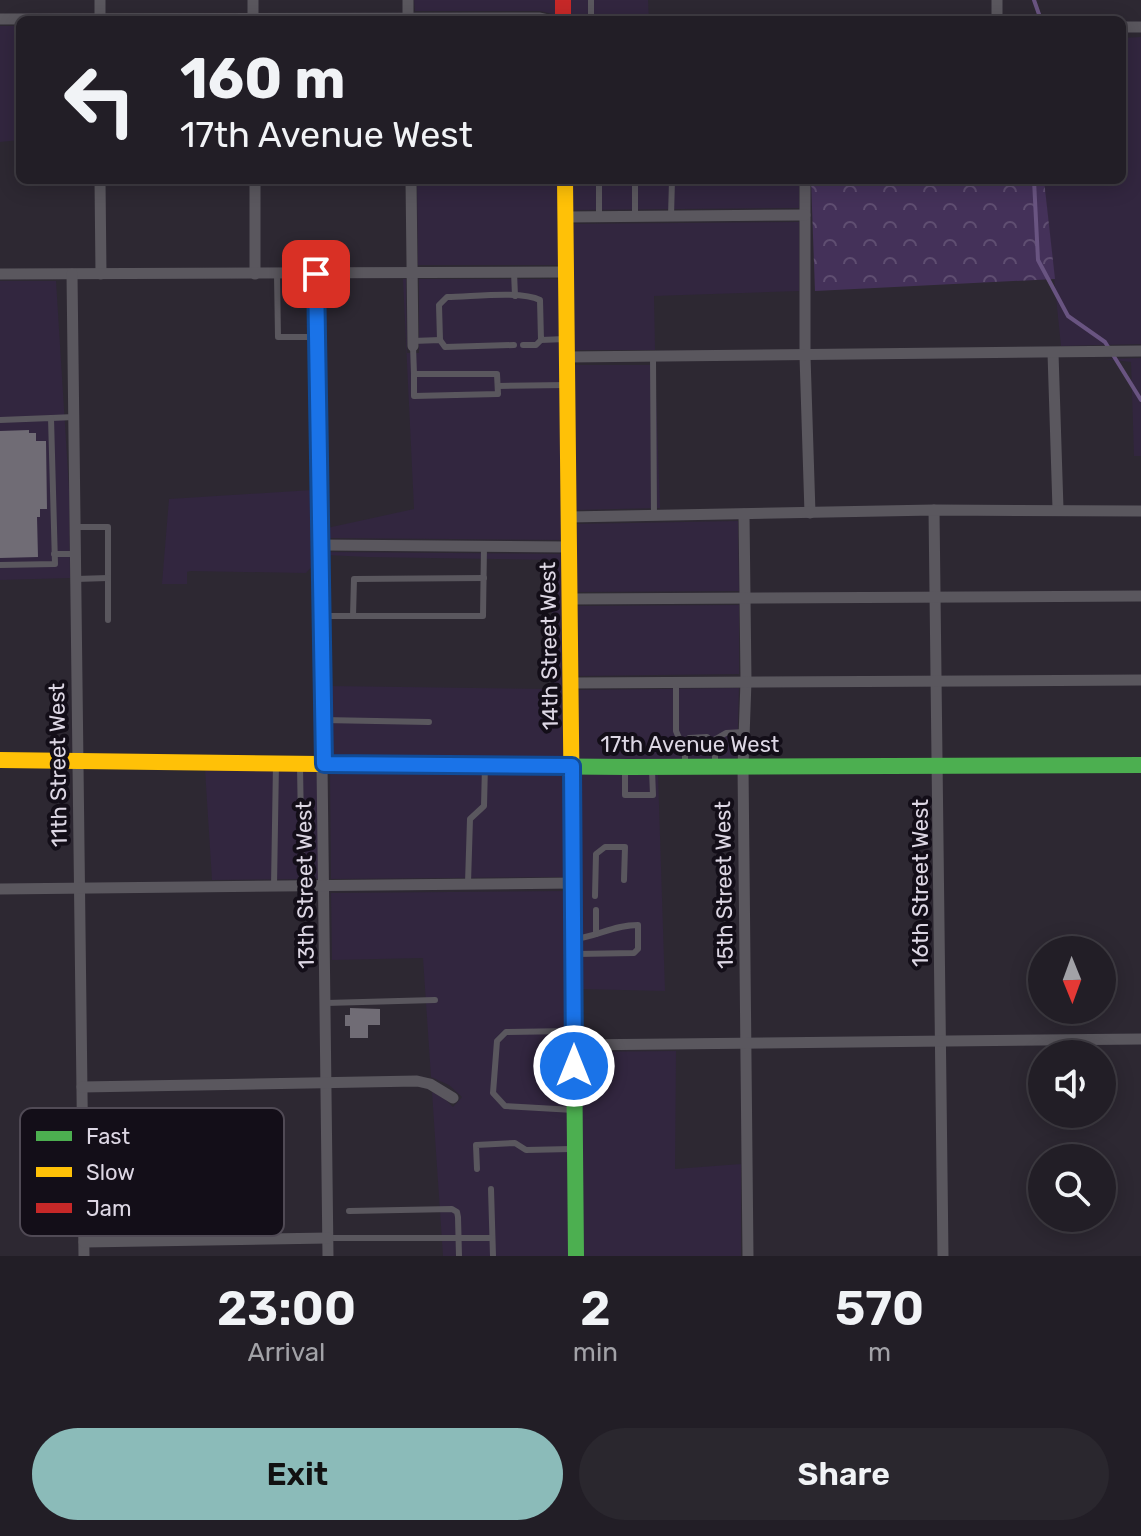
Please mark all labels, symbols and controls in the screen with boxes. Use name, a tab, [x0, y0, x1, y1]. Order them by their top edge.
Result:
text: 160 m	[180, 46, 346, 112]
icon: left	[48, 48, 152, 152]
text: 17th Avenue West	[180, 113, 473, 156]
pin	[282, 240, 350, 308]
icon: arrive	[294, 252, 338, 296]
street label: 14th Street West	[534, 561, 564, 730]
street label: 11th Street West	[43, 682, 73, 847]
street label: 17th Avenue West	[601, 731, 780, 758]
street label: 16th Street West	[907, 799, 934, 967]
street label: 13th Street West	[290, 800, 320, 969]
street label: 15th Street West	[709, 800, 739, 969]
north arrow	[1028, 936, 1116, 1024]
map controls	[1028, 936, 1116, 1232]
position arrow	[532, 1024, 616, 1108]
button: sound	[1028, 1040, 1116, 1128]
legend	[20, 1108, 284, 1236]
text: Fast	[86, 1123, 131, 1150]
button: search	[1028, 1144, 1116, 1232]
text: Slow	[86, 1159, 135, 1186]
text: Jam	[86, 1195, 132, 1222]
text: 23:00	[217, 1280, 356, 1337]
text: 2	[580, 1280, 611, 1337]
text: 570	[835, 1280, 924, 1337]
text: Arrival	[247, 1337, 325, 1368]
text: min	[573, 1337, 618, 1368]
text: m	[868, 1337, 891, 1368]
button: Exit	[32, 1428, 563, 1520]
button: Share	[579, 1428, 1109, 1520]

